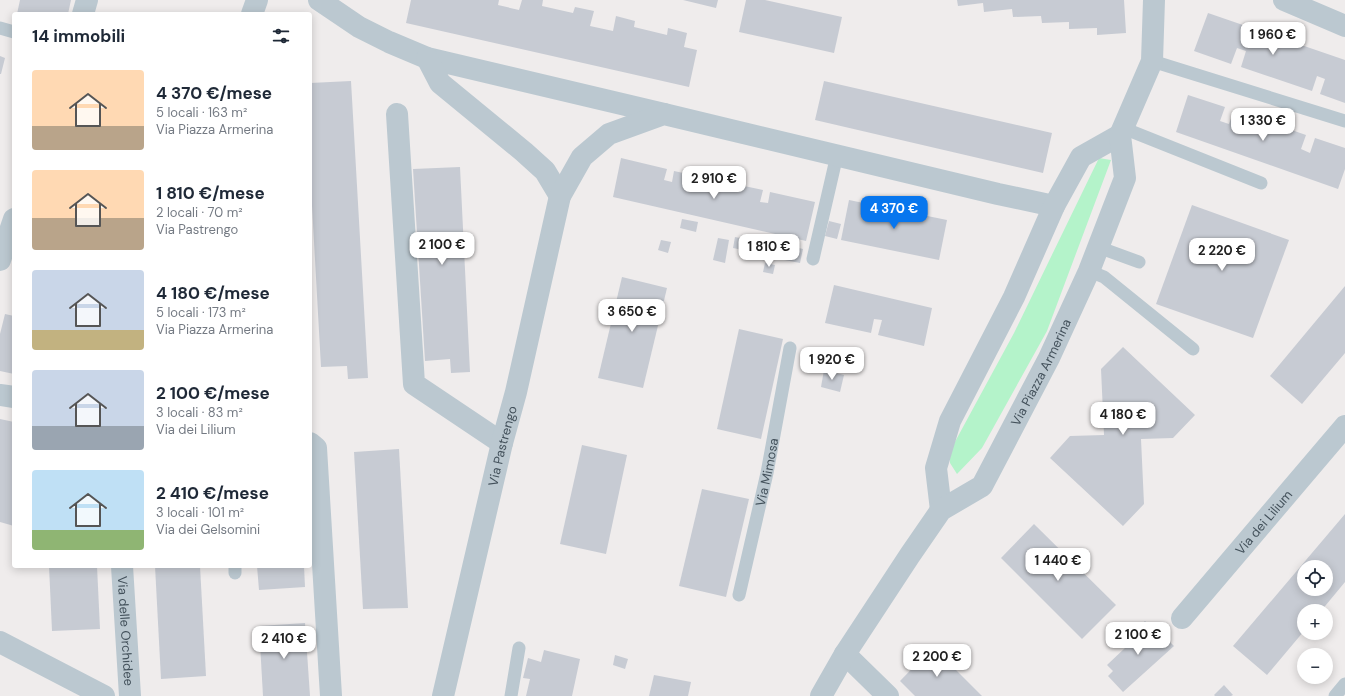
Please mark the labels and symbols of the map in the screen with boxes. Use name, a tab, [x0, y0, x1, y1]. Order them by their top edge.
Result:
pin: 1 960 €	[1236, 22, 1310, 56]
pin: 1 330 €	[1226, 108, 1300, 142]
pin: 2 910 €	[677, 166, 751, 200]
pin: 4 370 €	[857, 196, 931, 230]
pin: 2 100 €	[405, 232, 479, 266]
pin: 1 810 €	[732, 234, 806, 268]
pin: 2 220 €	[1185, 238, 1259, 272]
pin: 3 650 €	[595, 299, 669, 333]
street label: Via Piazza Armerina	[1007, 316, 1075, 429]
pin: 1 920 €	[795, 347, 869, 381]
pin: 4 180 €	[1086, 402, 1160, 436]
street label: Via Pastrengo	[484, 404, 521, 488]
street label: Via Mimosa	[752, 437, 782, 508]
street label: Via dei Lilium	[1232, 486, 1296, 558]
pin: 1 440 €	[1021, 548, 1095, 582]
street label: Via delle Orchidee	[114, 575, 137, 686]
pin: 2 100 €	[1101, 622, 1175, 656]
pin: 2 410 €	[247, 626, 321, 660]
pin: 2 200 €	[900, 644, 974, 678]

